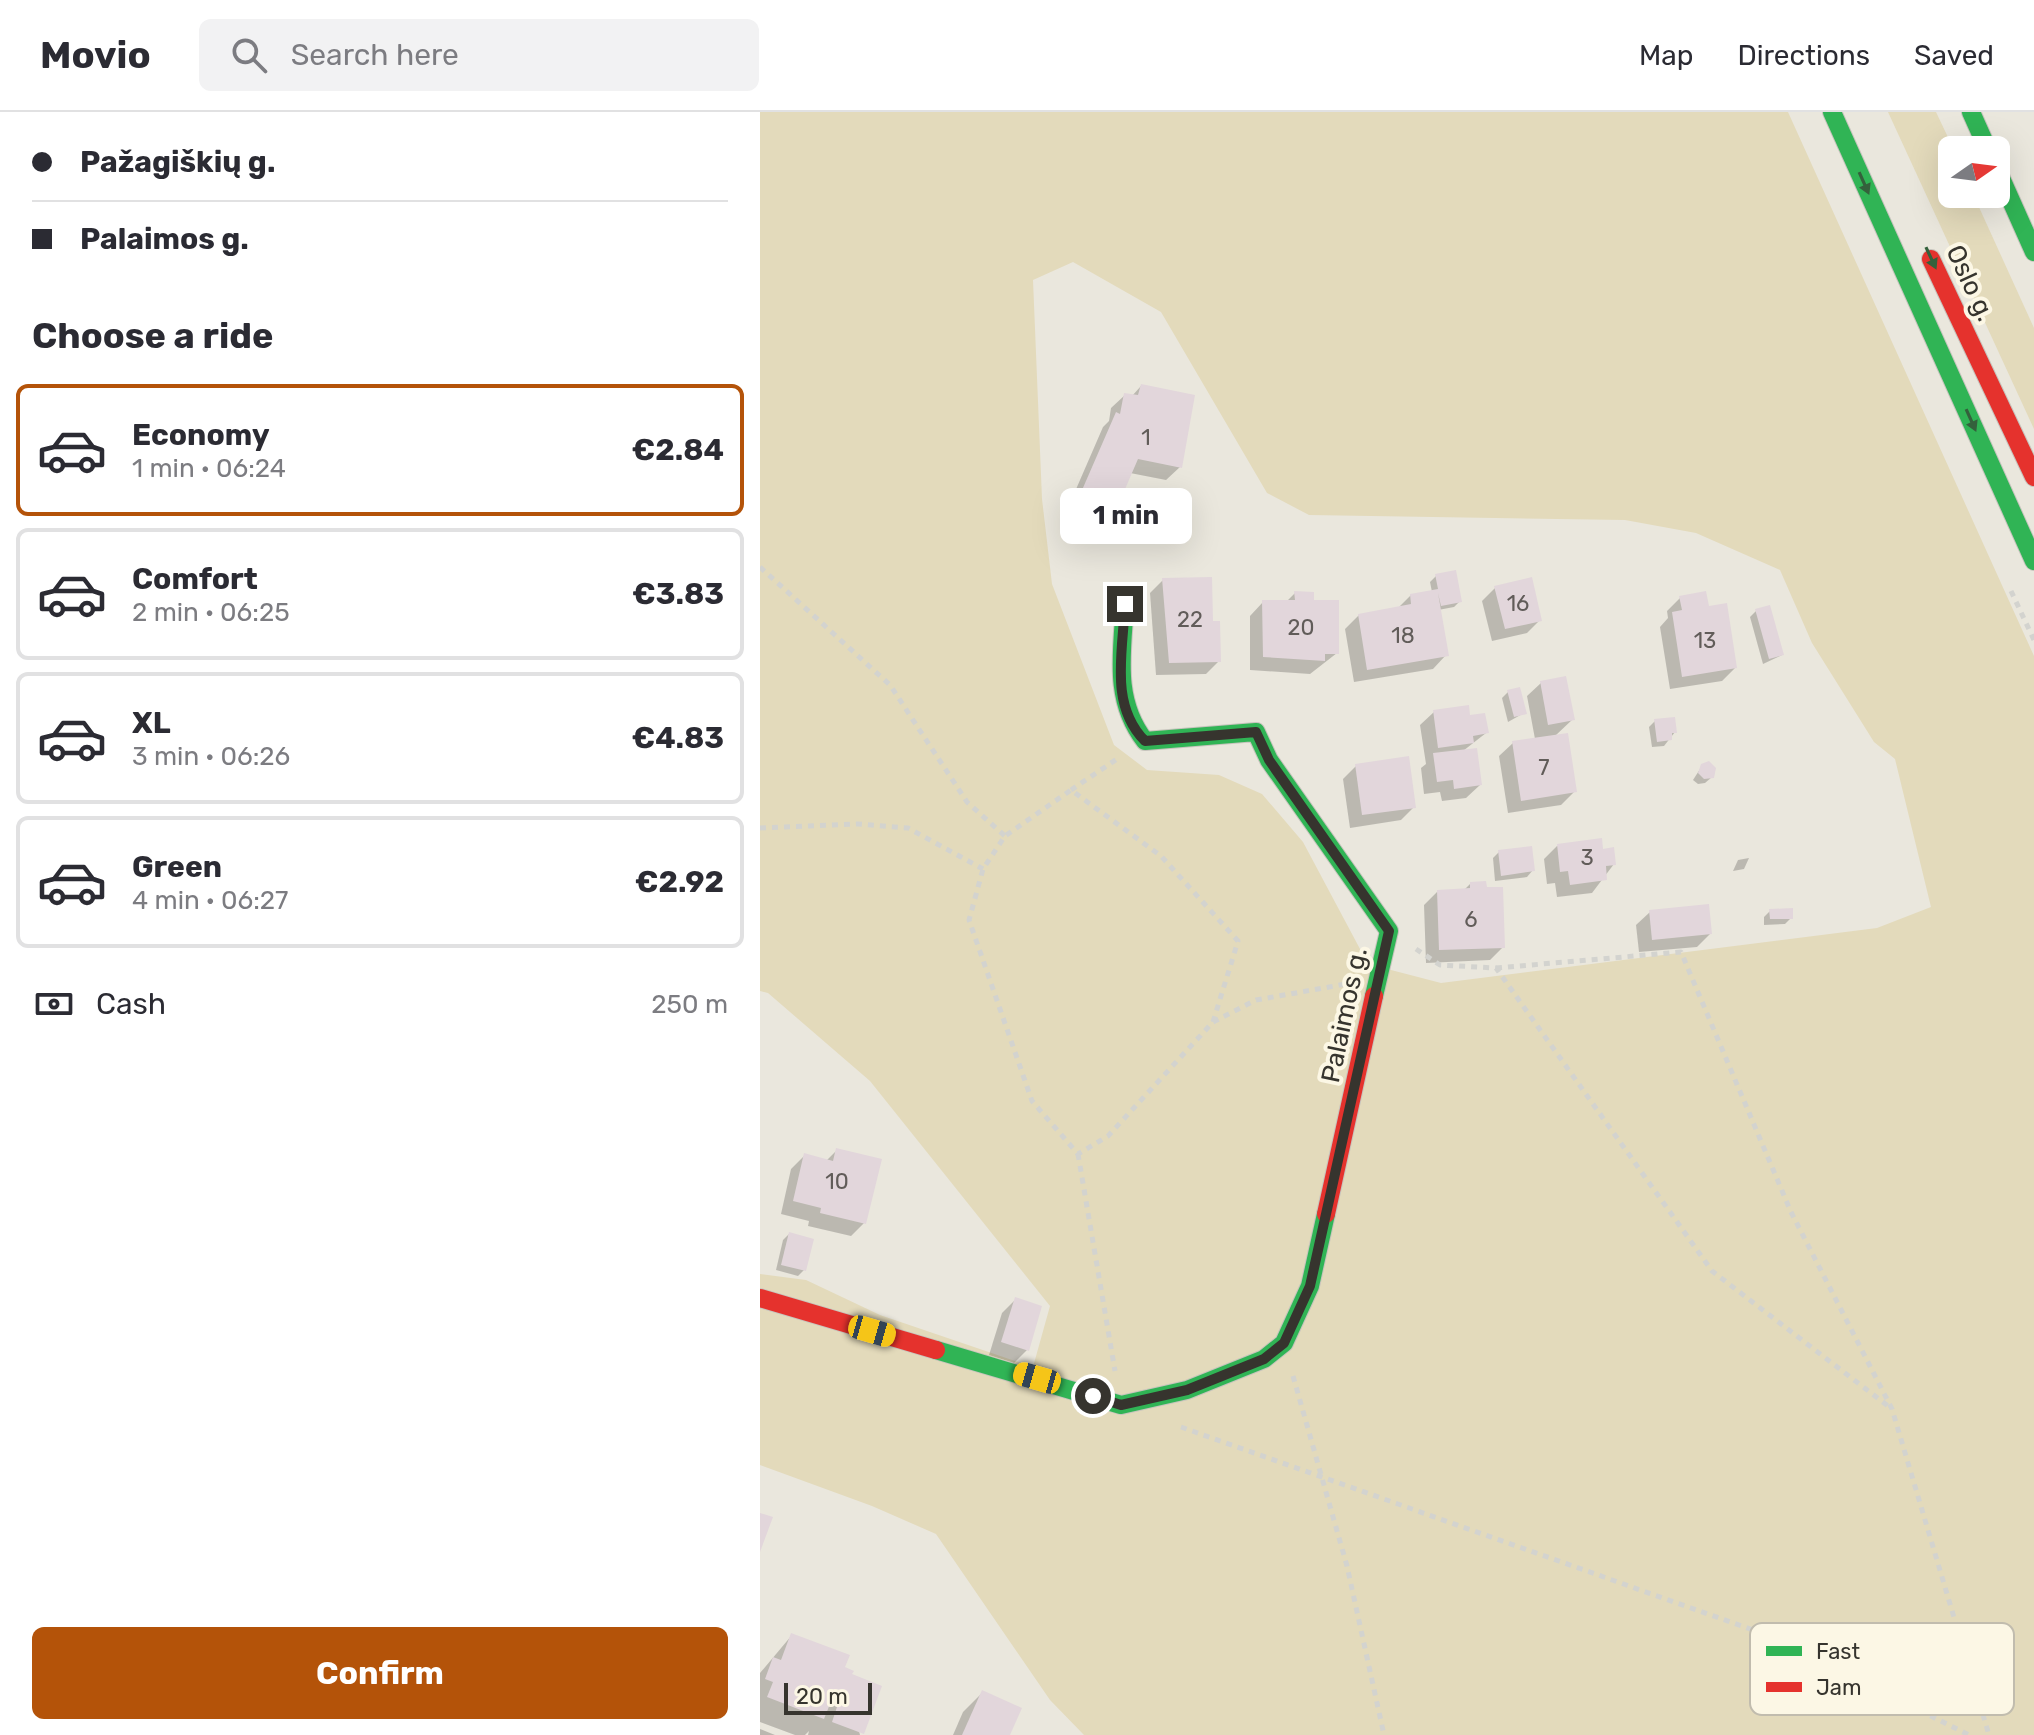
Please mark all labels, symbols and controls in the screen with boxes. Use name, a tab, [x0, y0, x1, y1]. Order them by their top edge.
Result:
search box	[199, 19, 759, 91]
text: Movio	[40, 32, 151, 78]
icon: search	[227, 33, 271, 77]
text: Search here	[291, 37, 459, 73]
text: Map	[1639, 39, 1693, 72]
text: Directions	[1737, 39, 1870, 72]
text: Saved	[1914, 39, 1994, 72]
north arrow	[1938, 136, 2010, 208]
map controls	[1938, 136, 2010, 208]
text: Pažagiškių g.	[80, 144, 275, 180]
one-way arrow	[1857, 171, 1871, 195]
text: Palaimos g.	[80, 221, 249, 257]
street label: Oslo g.	[1939, 240, 2002, 326]
one-way arrow	[1924, 247, 1938, 270]
text: Choose a ride	[32, 314, 273, 357]
one-way arrow	[1964, 408, 1978, 432]
icon: car	[36, 414, 108, 486]
text: Economy	[132, 417, 270, 453]
house number: 1	[1141, 424, 1151, 451]
text: €2.84	[632, 432, 724, 468]
text: 1 min · 06:24	[132, 453, 286, 484]
callout: 1 min	[1059, 488, 1191, 544]
text: 1 min	[1093, 500, 1159, 531]
icon: car	[36, 558, 108, 630]
text: Comfort	[132, 561, 258, 597]
text: €3.83	[632, 576, 724, 612]
route end	[1107, 586, 1143, 622]
house number: 16	[1507, 590, 1529, 617]
text: 2 min · 06:25	[132, 597, 290, 628]
house number: 22	[1177, 606, 1203, 633]
house number: 20	[1288, 614, 1314, 641]
house number: 18	[1391, 622, 1415, 649]
house number: 13	[1694, 627, 1716, 654]
icon: car	[36, 702, 108, 774]
text: XL	[132, 705, 171, 741]
text: €4.83	[632, 720, 724, 756]
text: 3 min · 06:26	[132, 741, 290, 772]
house number: 7	[1538, 754, 1550, 781]
house number: 3	[1580, 844, 1594, 871]
icon: car	[36, 846, 108, 918]
text: Green	[132, 849, 222, 885]
text: €2.92	[635, 864, 724, 900]
text: 4 min · 06:27	[132, 885, 288, 916]
house number: 6	[1464, 906, 1478, 933]
street label: Palaimos g.	[1315, 945, 1374, 1086]
icon: cash	[32, 982, 76, 1026]
text: Cash	[96, 986, 166, 1022]
text: 250 m	[651, 989, 728, 1020]
house number: 10	[825, 1168, 849, 1195]
car	[846, 1313, 898, 1349]
car	[1011, 1360, 1063, 1396]
route start	[1075, 1378, 1111, 1414]
legend	[1750, 1623, 2014, 1715]
button: Confirm	[32, 1627, 728, 1719]
text: Fast	[1816, 1638, 1861, 1665]
text: Jam	[1816, 1674, 1862, 1701]
scale bar	[784, 1679, 872, 1715]
text: 20 m	[796, 1683, 848, 1710]

